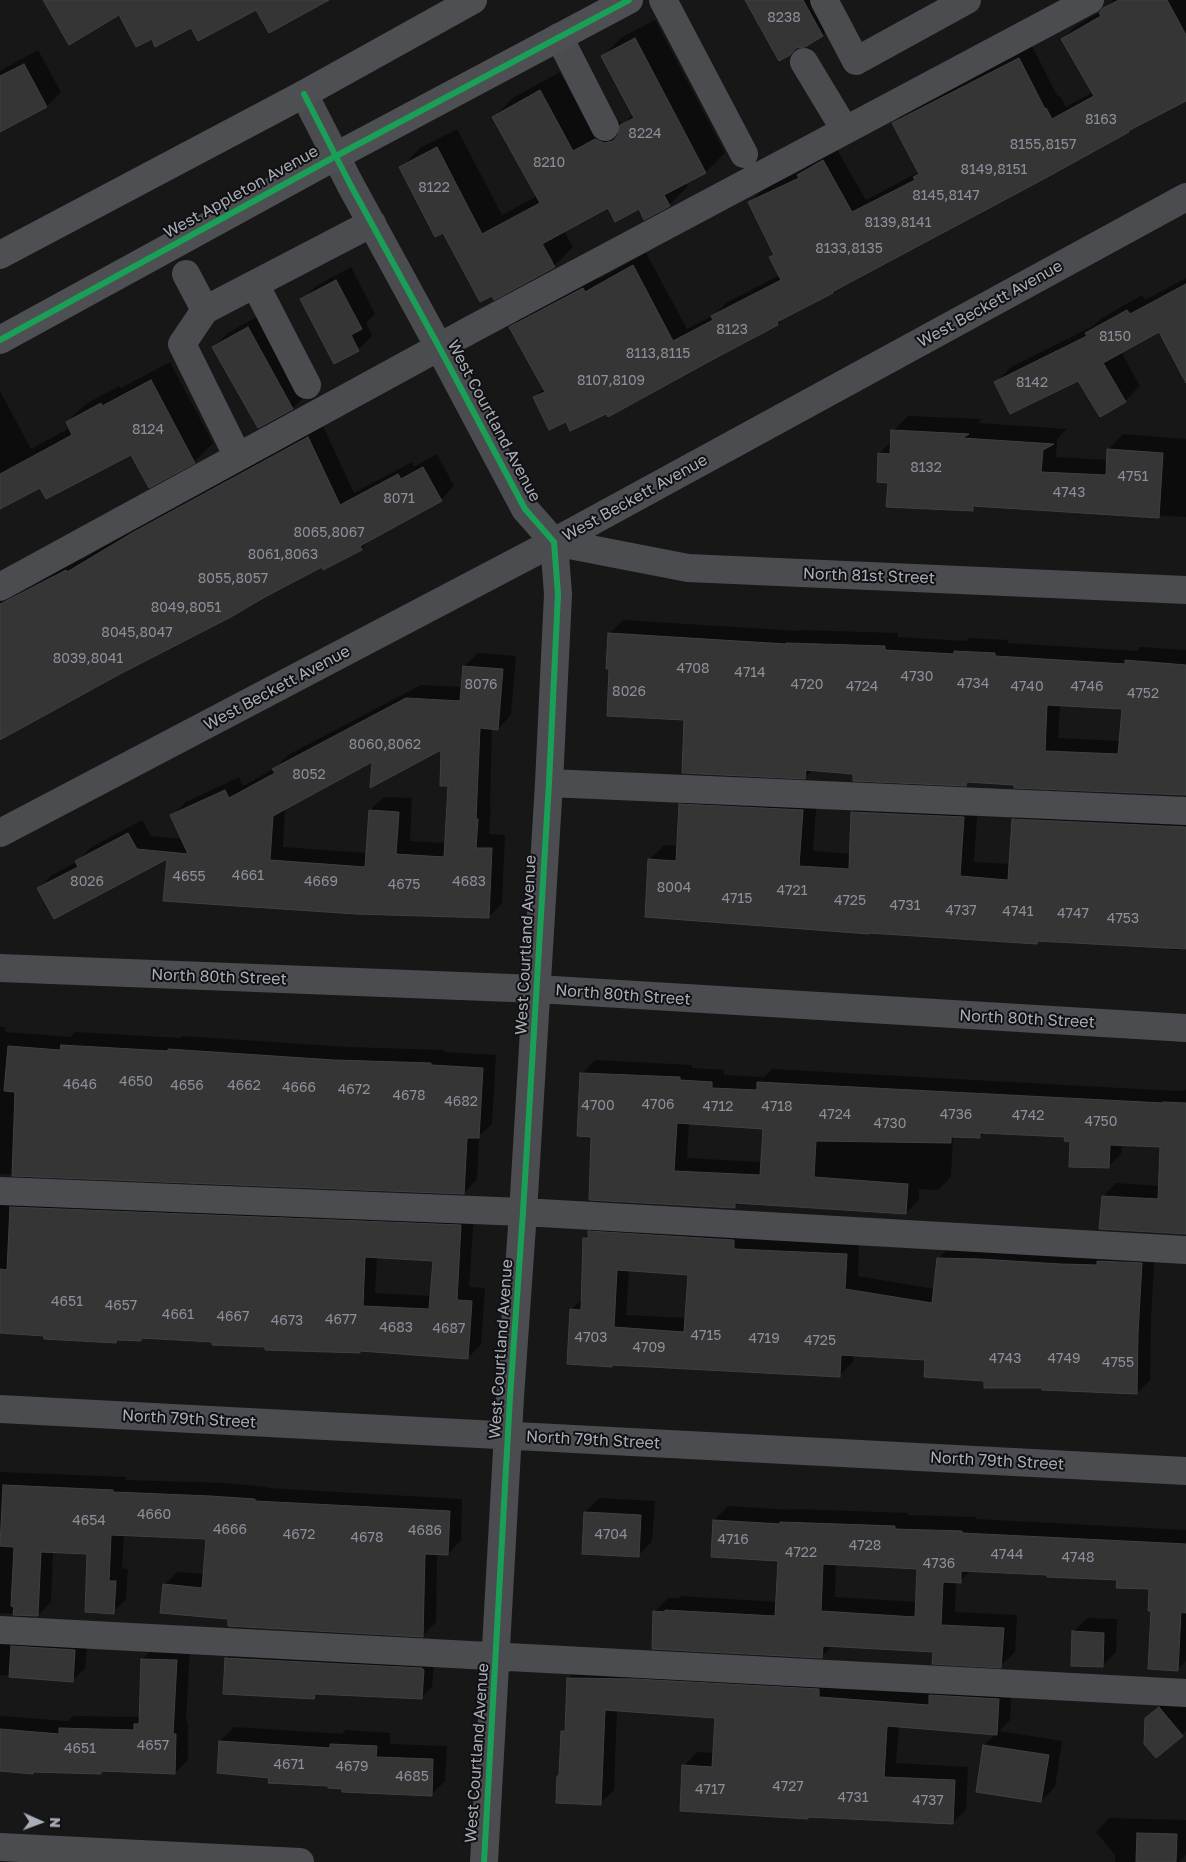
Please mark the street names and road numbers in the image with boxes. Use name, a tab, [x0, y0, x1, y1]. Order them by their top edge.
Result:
street label: West Appleton Avenue	[160, 141, 322, 243]
street label: West Beckett Avenue	[914, 256, 1066, 352]
street label: West Courtland Avenue	[443, 337, 545, 505]
street label: West Beckett Avenue	[559, 450, 711, 546]
street label: North 81st Street	[803, 564, 935, 588]
street label: West Beckett Avenue	[201, 641, 353, 735]
street label: West Courtland Avenue	[512, 854, 540, 1036]
street label: North 80th Street	[151, 965, 287, 989]
street label: North 80th Street	[555, 981, 691, 1009]
street label: North 80th Street	[959, 1006, 1095, 1032]
street label: West Courtland Avenue	[485, 1258, 517, 1440]
street label: North 79th Street	[121, 1406, 257, 1432]
street label: North 79th Street	[525, 1427, 661, 1453]
street label: North 79th Street	[929, 1448, 1065, 1474]
street label: West Courtland Avenue	[461, 1662, 493, 1844]

